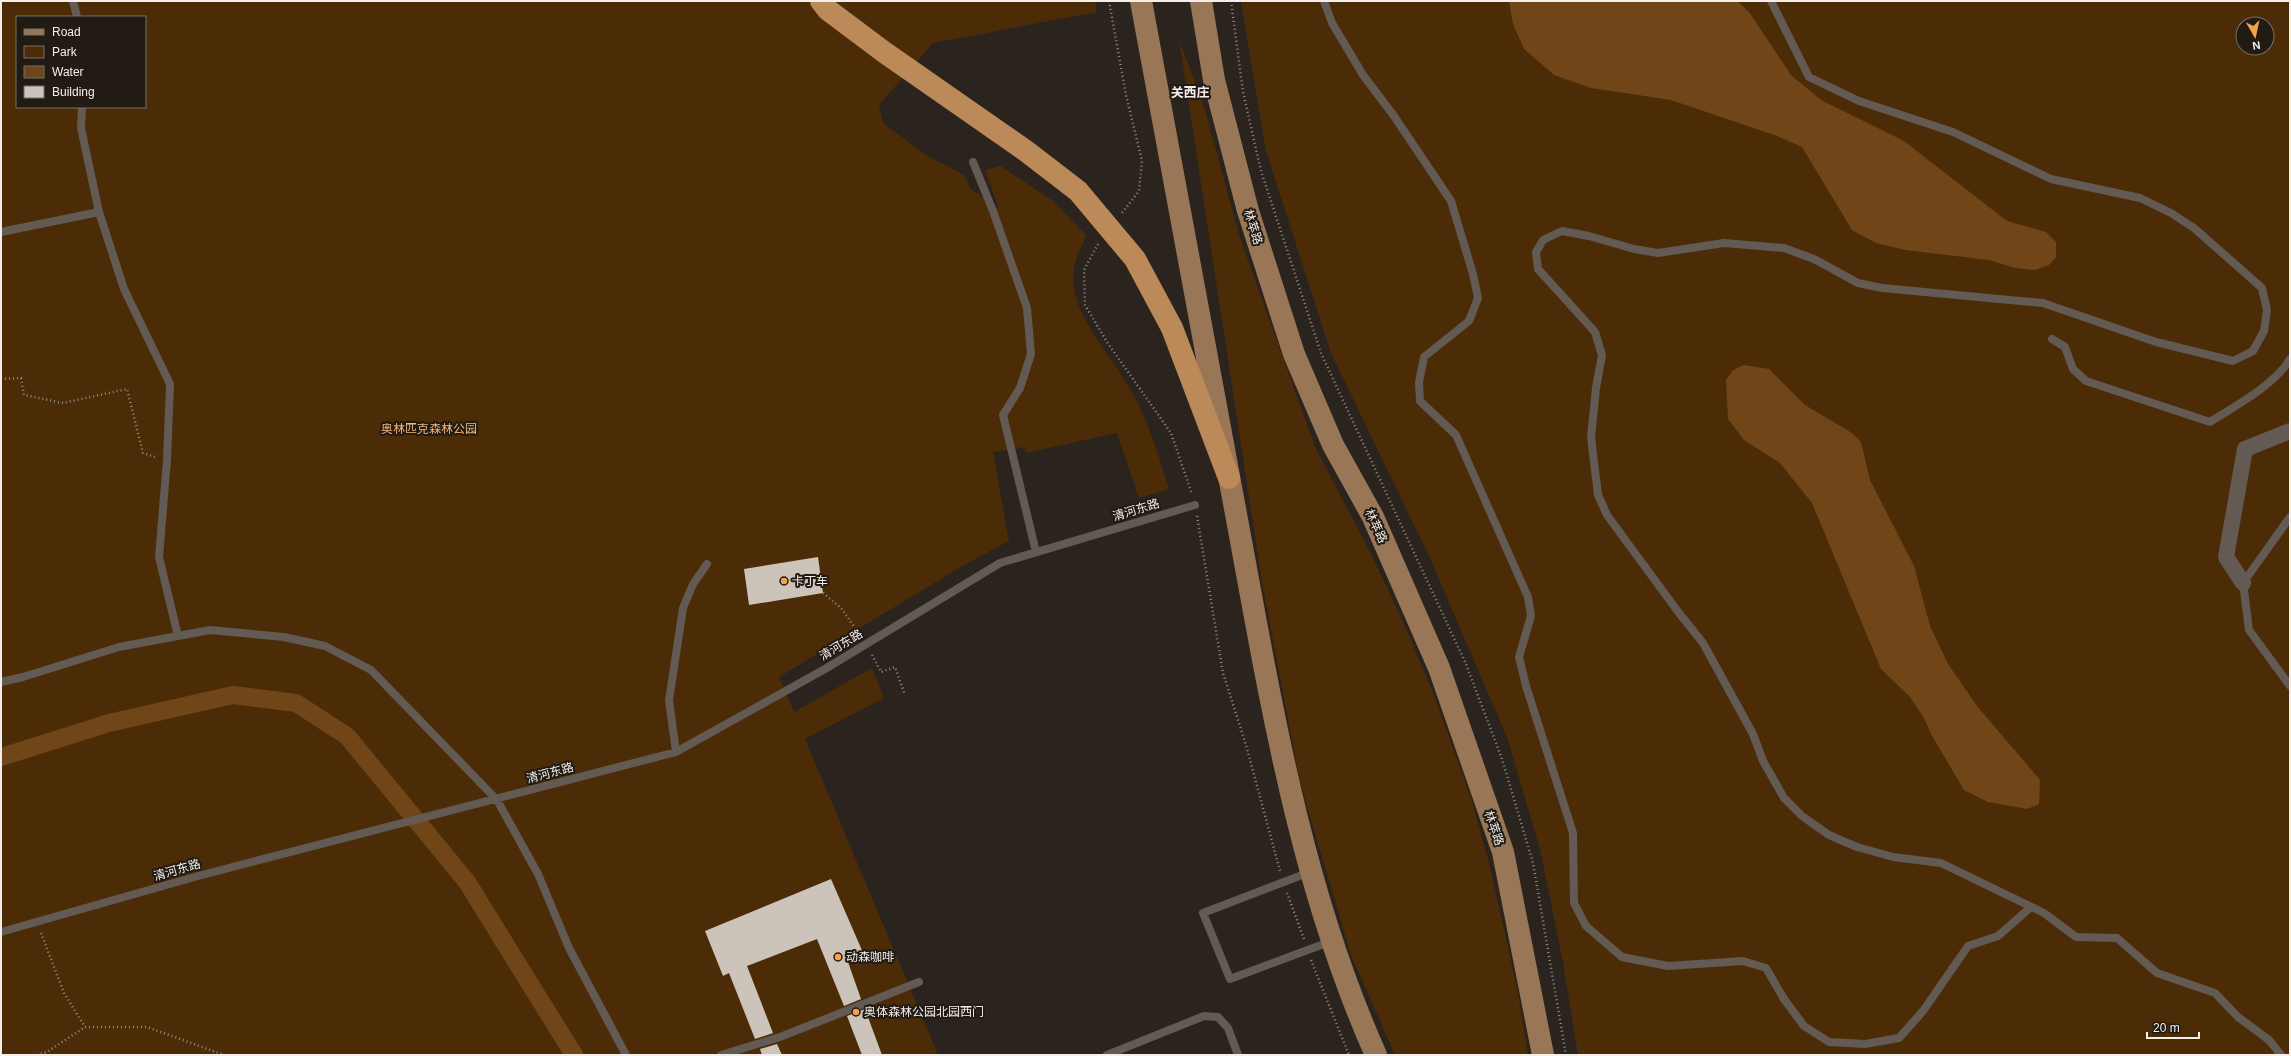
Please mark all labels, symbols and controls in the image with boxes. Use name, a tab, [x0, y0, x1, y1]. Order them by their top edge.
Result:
legend	[16, 16, 146, 108]
north arrow	[2235, 16, 2275, 56]
text: Road	[52, 25, 81, 39]
text: N	[2252, 39, 2261, 52]
text: Park	[52, 45, 78, 59]
text: Water	[52, 65, 84, 79]
text: Building	[52, 85, 95, 99]
district label: 关西庄	[1170, 85, 1210, 100]
street label: 林萃路	[1241, 208, 1265, 246]
park label: 奥林匹克森林公园	[381, 422, 477, 436]
street label: 清河东路	[1111, 496, 1161, 524]
street label: 林萃路	[1362, 507, 1390, 545]
place label: 卡丁车	[792, 574, 828, 588]
marker: 卡丁车	[779, 576, 789, 586]
street label: 清河东路	[817, 627, 865, 663]
street label: 清河东路	[525, 760, 575, 786]
street label: 林萃路	[1482, 809, 1506, 847]
street label: 清河东路	[152, 857, 202, 883]
place label: 动森咖啡	[846, 950, 894, 964]
marker: 动森咖啡	[833, 952, 843, 962]
place label: 奥体森林公园北园西门	[864, 1005, 984, 1019]
marker: 奥体森林公园北园西门	[851, 1007, 861, 1017]
scale bar	[2147, 1014, 2199, 1040]
text: 20 m	[2153, 1021, 2180, 1035]

